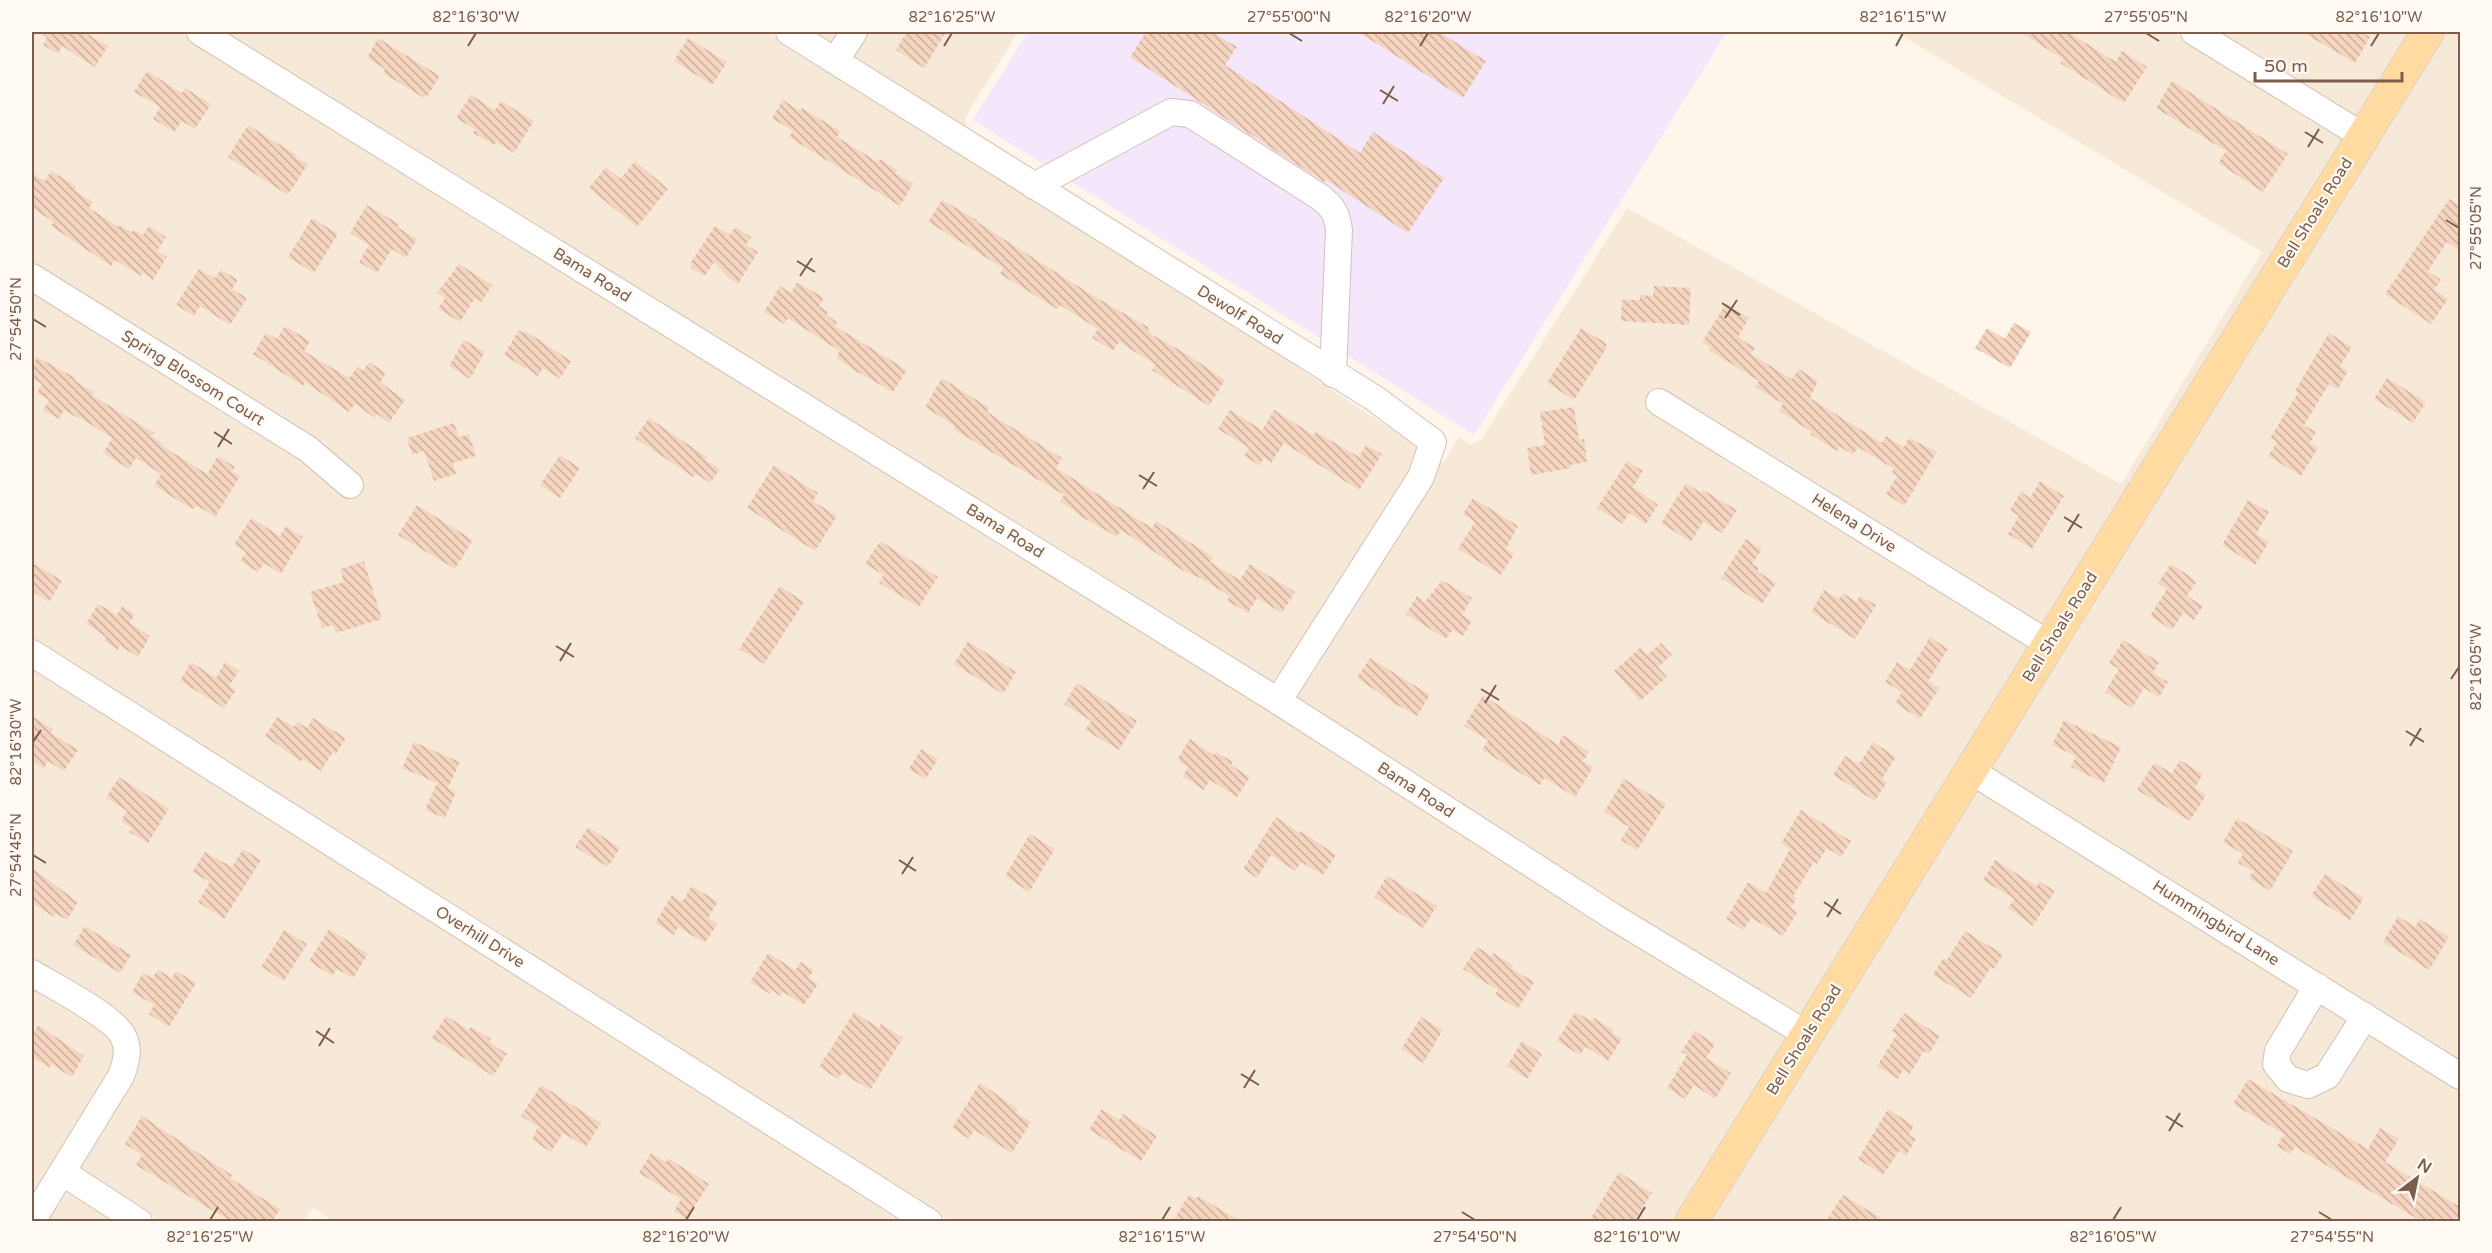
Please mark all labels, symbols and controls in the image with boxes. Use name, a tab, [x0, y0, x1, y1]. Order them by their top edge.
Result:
text: 82°16'30"W	[433, 8, 519, 26]
text: 82°16'25"W	[909, 8, 995, 26]
text: 27°55'00"N	[1247, 8, 1331, 26]
text: 82°16'20"W	[1385, 8, 1471, 26]
text: 82°16'15"W	[1860, 8, 1946, 26]
text: 27°55'05"N	[2104, 8, 2188, 26]
text: 82°16'10"W	[2336, 8, 2422, 26]
scale bar	[2255, 45, 2402, 83]
text: 50 m	[2264, 55, 2308, 77]
street label: Bell Shoals Road	[2273, 154, 2357, 272]
text: 27°55'05"N	[2467, 186, 2485, 270]
street label: Bama Road	[549, 243, 635, 307]
text: 27°54'50"N	[7, 277, 25, 361]
street label: Dewolf Road	[1193, 281, 1287, 349]
street label: Spring Blossom Court	[118, 326, 268, 430]
street label: Helena Drive	[1808, 489, 1900, 557]
street label: Bama Road	[962, 499, 1048, 563]
street label: Bell Shoals Road	[2018, 568, 2102, 686]
text: 82°16'05"W	[2467, 624, 2485, 710]
text: 82°16'30"W	[7, 699, 25, 785]
street label: Bama Road	[1374, 758, 1458, 822]
text: 27°54'45"N	[7, 813, 25, 897]
street label: Hummingbird Lane	[2149, 876, 2283, 970]
street label: Overhill Drive	[432, 902, 528, 972]
street label: Bell Shoals Road	[1762, 981, 1846, 1099]
north arrow	[2387, 1148, 2447, 1208]
text: N	[2414, 1154, 2435, 1178]
text: 82°16'25"W	[167, 1228, 253, 1246]
text: 82°16'20"W	[643, 1228, 729, 1246]
text: 82°16'15"W	[1119, 1228, 1205, 1246]
text: 27°54'50"N	[1433, 1228, 1517, 1246]
text: 82°16'10"W	[1594, 1228, 1680, 1246]
text: 82°16'05"W	[2070, 1228, 2156, 1246]
text: 27°54'55"N	[2290, 1228, 2374, 1246]

